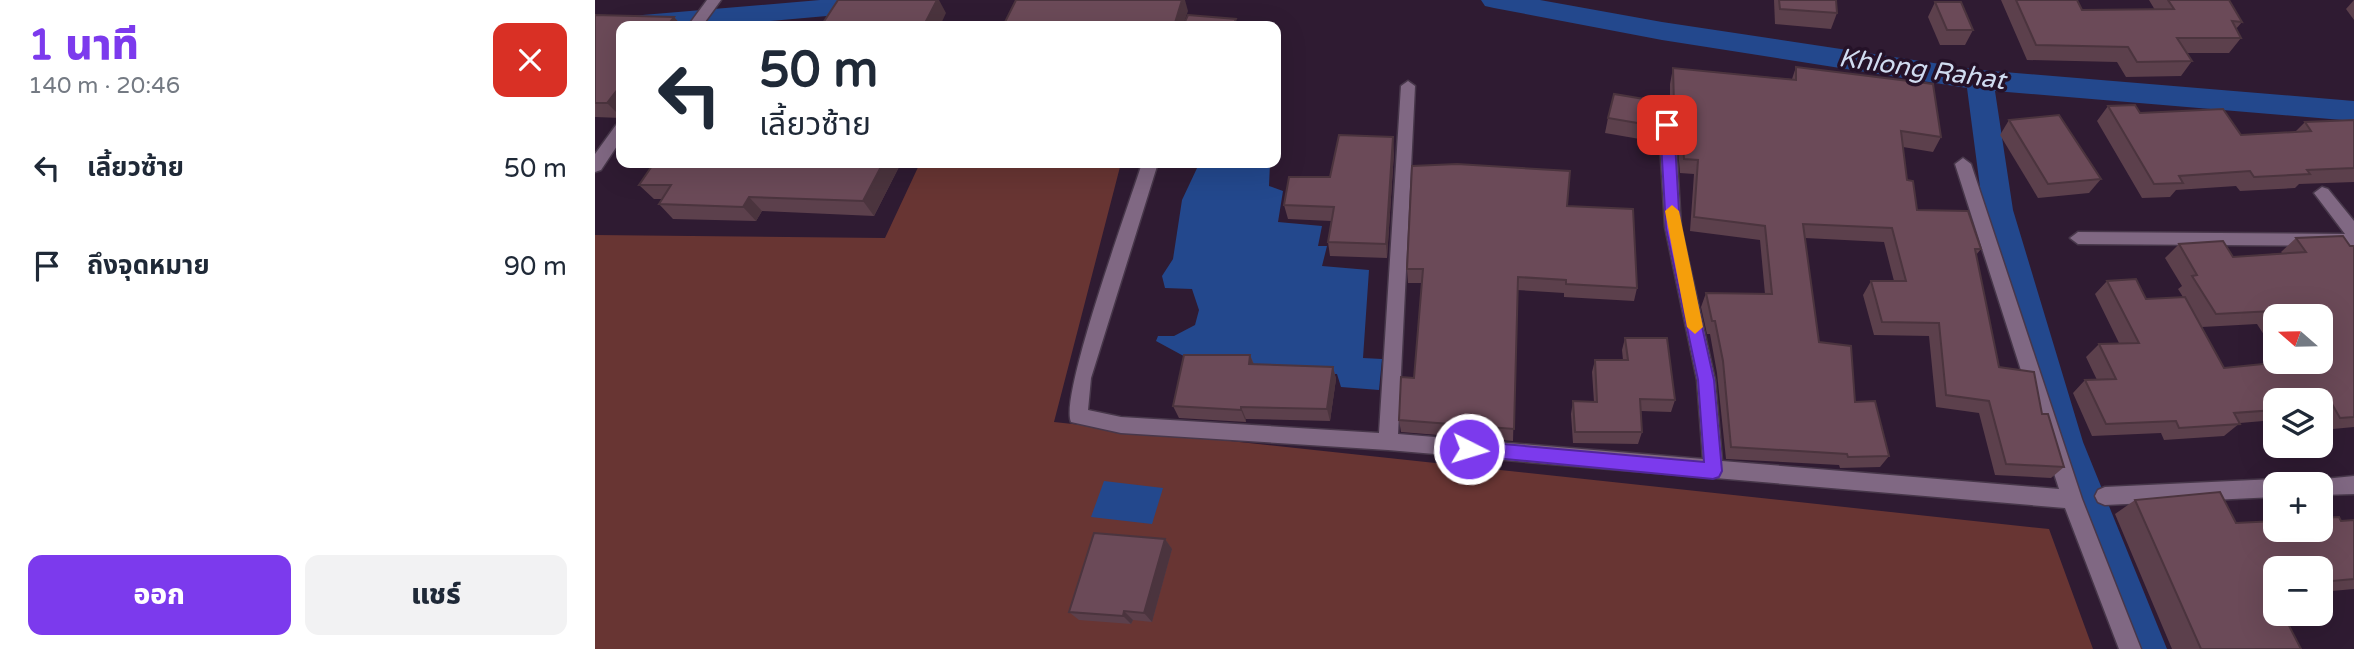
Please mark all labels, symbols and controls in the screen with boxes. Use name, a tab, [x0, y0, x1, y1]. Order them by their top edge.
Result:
text: 1 นาที	[28, 20, 139, 71]
button: close	[493, 23, 567, 97]
text: 50 m	[759, 41, 878, 100]
water label: Khlong Rahat	[1837, 42, 2010, 96]
icon: left	[644, 49, 735, 140]
text: 140 m · 20:46	[28, 72, 180, 100]
pin	[1637, 95, 1697, 155]
text: เลี้ยวซ้าย	[759, 106, 871, 144]
icon: arrive	[1648, 106, 1686, 144]
icon: left	[28, 149, 66, 187]
text: เลี้ยวซ้าย	[87, 152, 184, 183]
text: 50 m	[504, 153, 567, 184]
icon: arrive	[28, 247, 66, 285]
text: ถึงจุดหมาย	[87, 250, 210, 281]
text: 90 m	[504, 251, 567, 282]
north arrow	[2263, 304, 2333, 374]
map controls	[2263, 304, 2333, 626]
button: layers	[2263, 388, 2333, 458]
position arrow	[1432, 412, 1506, 486]
button: +	[2263, 472, 2333, 542]
button: ออก	[28, 555, 291, 635]
button: แชร์	[305, 555, 567, 635]
button: −	[2263, 556, 2333, 626]

